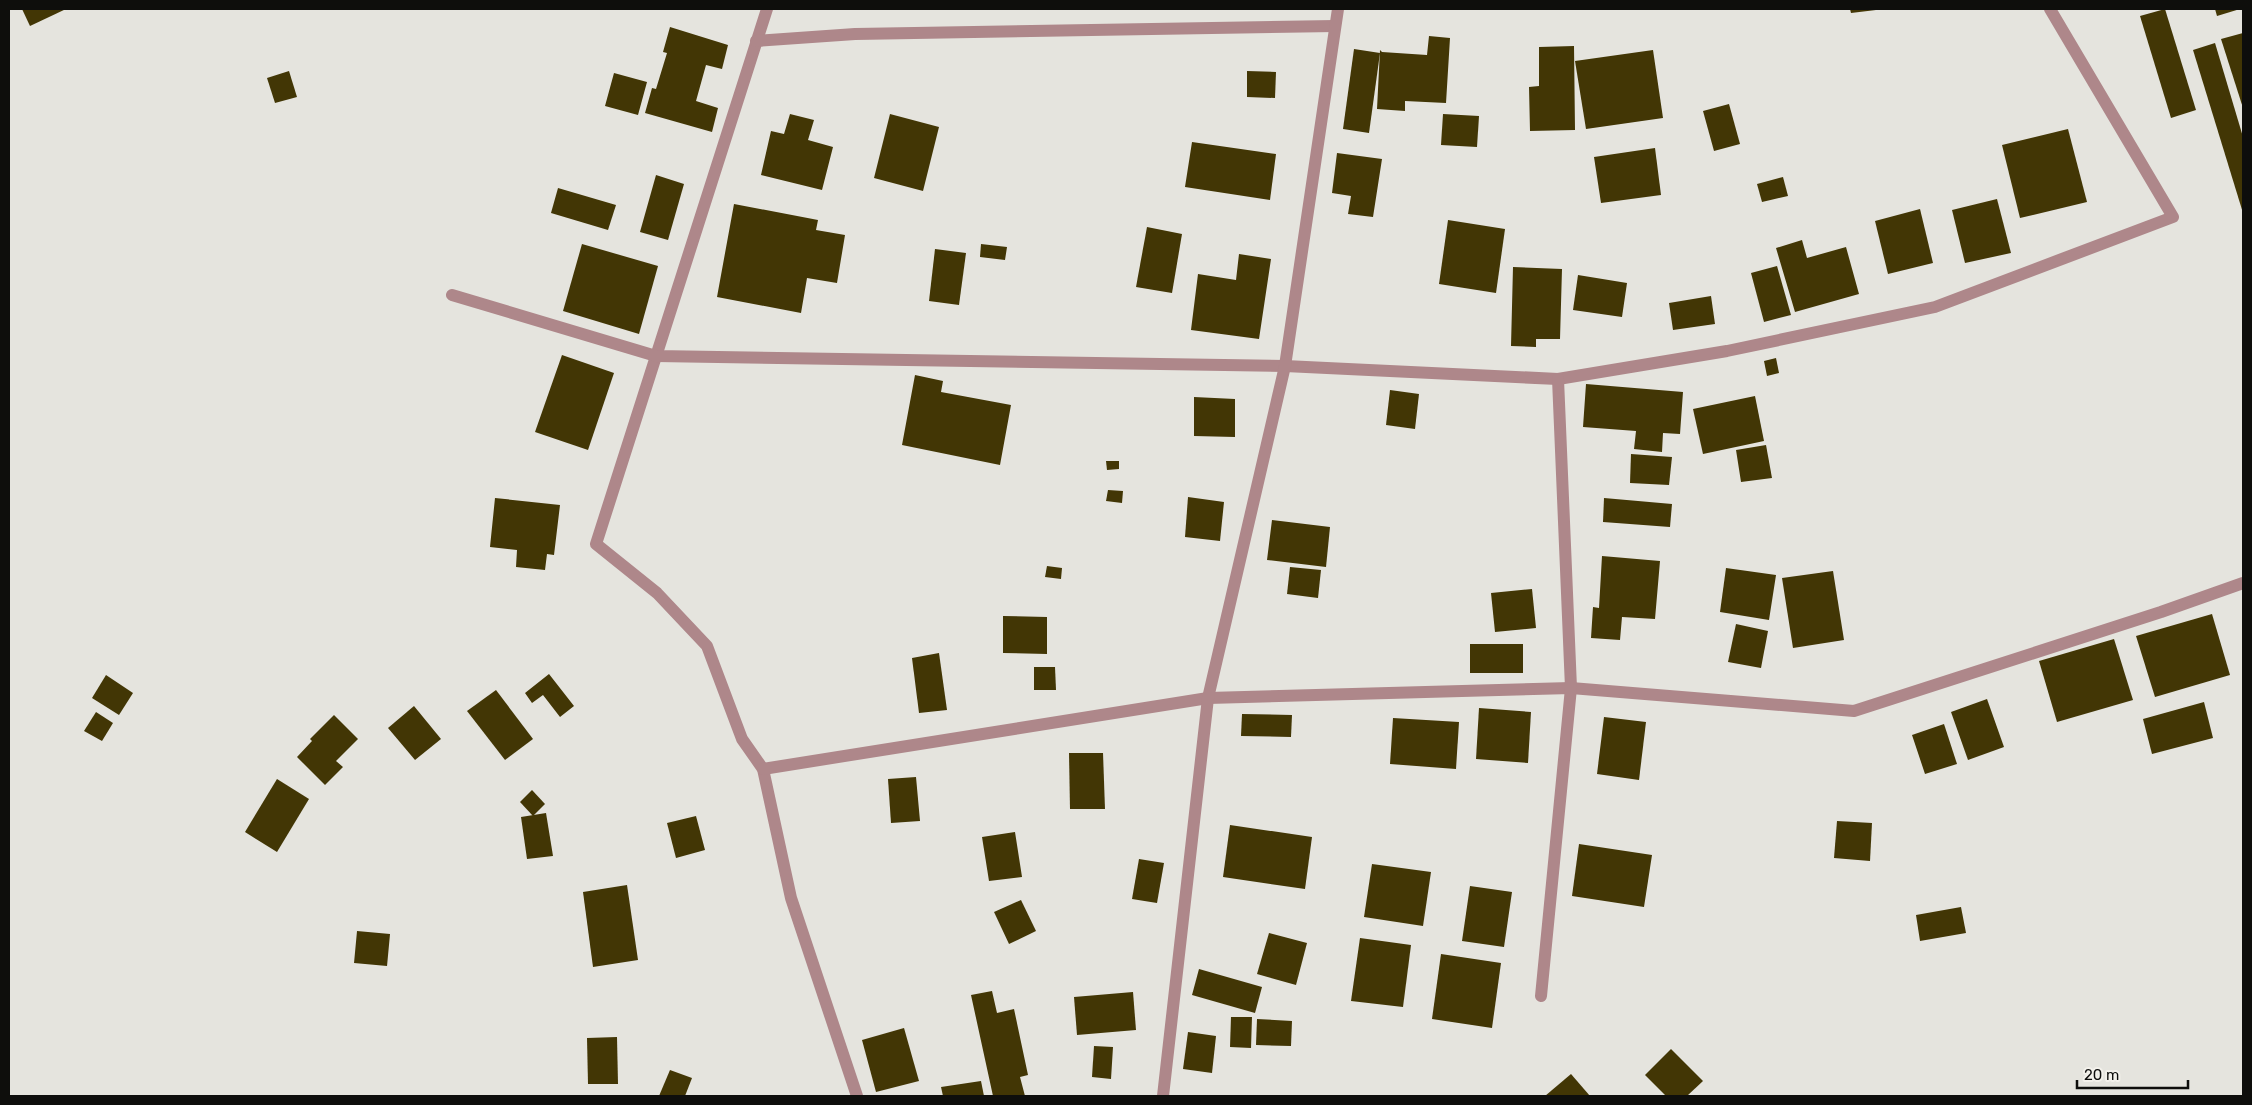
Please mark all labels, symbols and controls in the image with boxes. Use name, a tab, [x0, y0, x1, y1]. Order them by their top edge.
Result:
scale bar	[2077, 1058, 2188, 1090]
text: 20 m	[2084, 1066, 2119, 1084]

